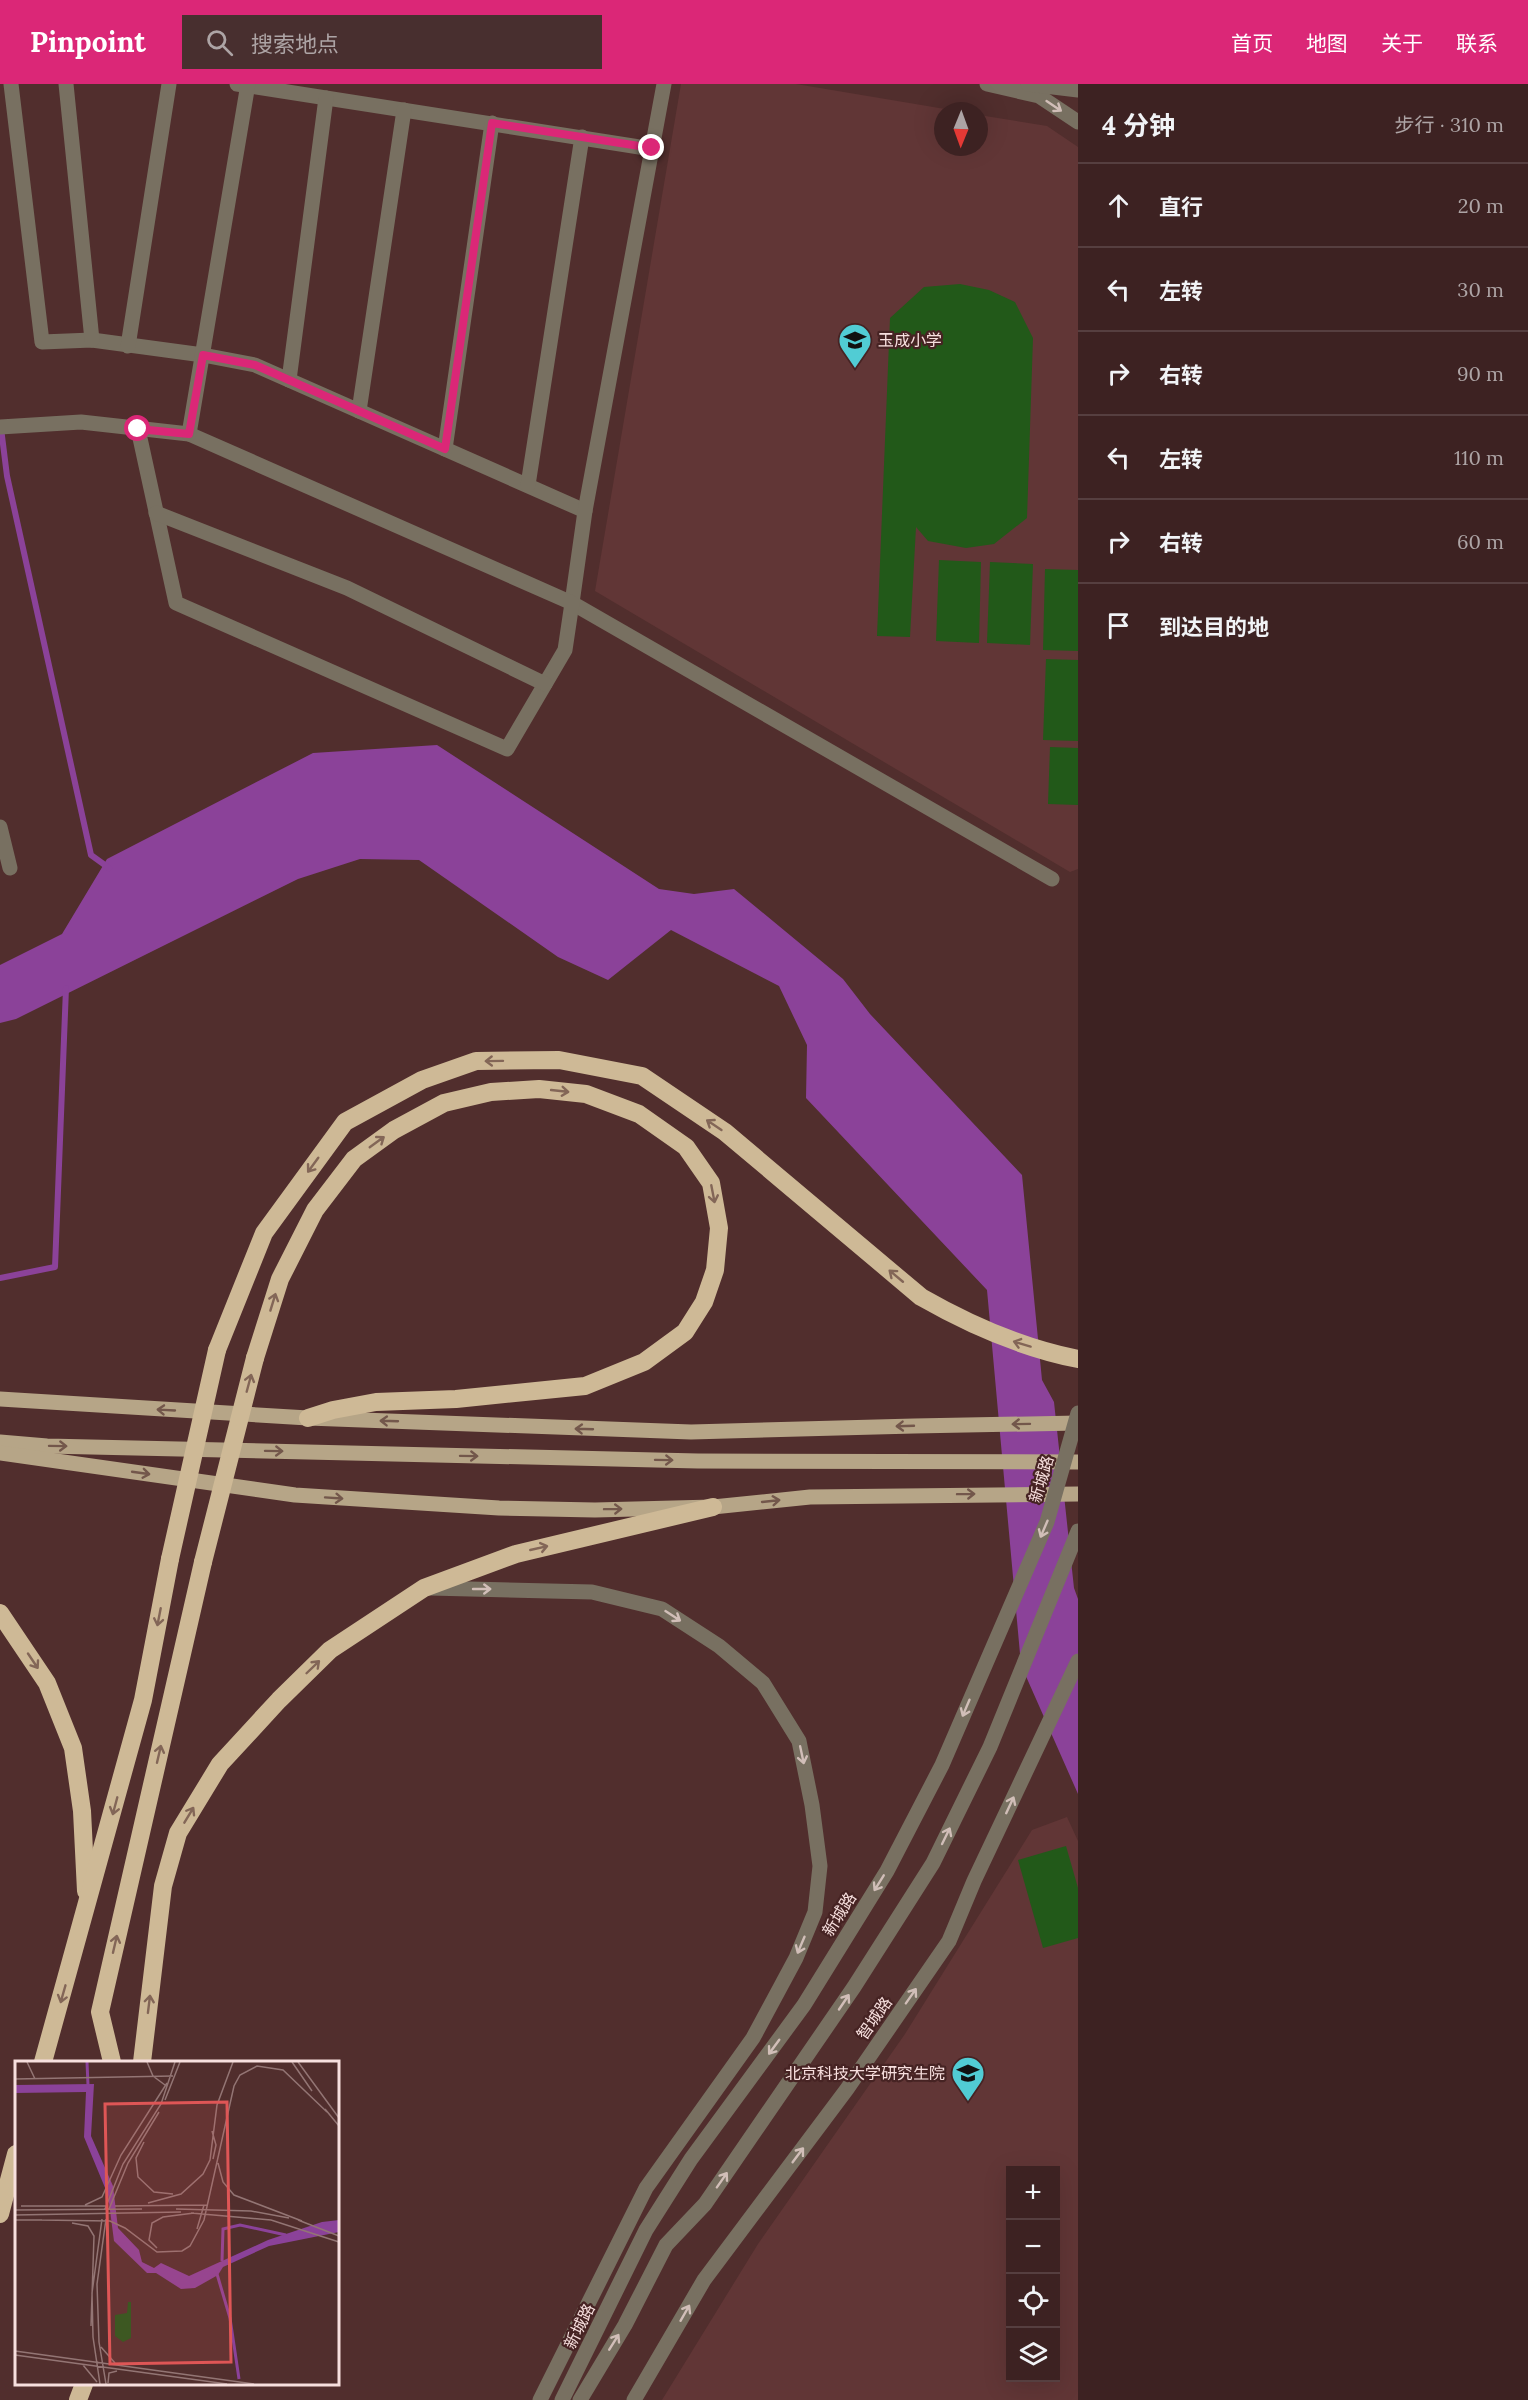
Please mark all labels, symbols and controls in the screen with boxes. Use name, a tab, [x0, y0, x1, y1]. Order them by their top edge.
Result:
search box	[182, 15, 602, 69]
text: Pinpoint	[30, 24, 146, 60]
icon: search	[203, 26, 236, 59]
text: 搜索地点	[251, 30, 339, 58]
text: 首页	[1231, 30, 1273, 57]
text: 地图	[1306, 30, 1348, 57]
text: 关于	[1381, 30, 1423, 57]
text: 联系	[1456, 30, 1498, 57]
one-way arrow	[1045, 100, 1061, 112]
north arrow	[934, 102, 988, 156]
text: 4 分钟	[1102, 109, 1175, 142]
text: 步行 · 310 m	[1395, 112, 1504, 137]
route end	[638, 134, 664, 160]
icon: ahead	[1102, 189, 1135, 222]
text: 直行	[1159, 193, 1203, 221]
text: 20 m	[1458, 193, 1504, 218]
icon: left	[1102, 273, 1135, 306]
text: 左转	[1159, 277, 1203, 305]
text: 30 m	[1457, 277, 1504, 302]
school or university icon: 玉成小学	[837, 322, 873, 369]
place label: 玉成小学	[878, 330, 942, 350]
icon: right	[1102, 357, 1135, 390]
text: 右转	[1159, 361, 1203, 389]
text: 90 m	[1457, 361, 1504, 386]
route start	[124, 415, 150, 441]
icon: left	[1102, 441, 1135, 474]
text: 左转	[1159, 445, 1203, 473]
text: 110 m	[1454, 445, 1504, 470]
icon: right	[1102, 525, 1135, 558]
text: 右转	[1159, 529, 1203, 557]
text: 60 m	[1457, 529, 1504, 554]
icon: arrive	[1102, 609, 1135, 642]
text: 到达目的地	[1159, 613, 1269, 641]
one-way arrow	[484, 1055, 504, 1067]
one-way arrow	[550, 1086, 570, 1097]
one-way arrow	[706, 1119, 723, 1131]
one-way arrow	[369, 1136, 385, 1148]
one-way arrow	[307, 1157, 320, 1173]
one-way arrow	[708, 1184, 719, 1204]
one-way arrow	[889, 1269, 904, 1283]
one-way arrow	[268, 1293, 279, 1312]
one-way arrow	[1013, 1338, 1032, 1349]
one-way arrow	[243, 1374, 255, 1393]
one-way arrow	[156, 1404, 176, 1415]
one-way arrow	[380, 1416, 400, 1427]
one-way arrow	[1011, 1418, 1031, 1430]
one-way arrow	[895, 1420, 915, 1431]
one-way arrow	[575, 1423, 595, 1434]
one-way arrow	[48, 1440, 68, 1452]
one-way arrow	[264, 1445, 284, 1457]
one-way arrow	[459, 1450, 479, 1462]
street label: 新城路	[1024, 1453, 1058, 1505]
one-way arrow	[654, 1455, 674, 1466]
one-way arrow	[131, 1468, 150, 1479]
one-way arrow	[955, 1488, 975, 1500]
one-way arrow	[324, 1492, 344, 1503]
one-way arrow	[760, 1495, 780, 1506]
one-way arrow	[603, 1504, 623, 1515]
one-way arrow	[1038, 1520, 1049, 1538]
one-way arrow	[529, 1542, 548, 1554]
one-way arrow	[472, 1583, 492, 1594]
one-way arrow	[153, 1606, 164, 1626]
one-way arrow	[664, 1611, 681, 1623]
one-way arrow	[27, 1653, 39, 1669]
one-way arrow	[306, 1659, 321, 1674]
one-way arrow	[960, 1699, 971, 1717]
one-way arrow	[797, 1744, 808, 1764]
one-way arrow	[154, 1745, 165, 1765]
one-way arrow	[108, 1796, 120, 1815]
one-way arrow	[1004, 1796, 1016, 1814]
one-way arrow	[183, 1807, 195, 1824]
one-way arrow	[941, 1828, 953, 1846]
one-way arrow	[873, 1874, 885, 1891]
street label: 新城路	[818, 1888, 860, 1940]
one-way arrow	[110, 1935, 122, 1954]
one-way arrow	[795, 1935, 806, 1954]
one-way arrow	[56, 1984, 68, 2003]
one-way arrow	[905, 1988, 917, 2005]
street label: 智城路	[852, 1993, 896, 2043]
one-way arrow	[838, 1994, 850, 2011]
one-way arrow	[143, 1995, 154, 2015]
one-way arrow	[767, 2038, 780, 2054]
school or university icon: 北京科技大学研究生院	[950, 2055, 986, 2102]
inset map	[15, 2061, 339, 2385]
place label: 北京科技大学研究生院	[785, 2063, 945, 2083]
one-way arrow	[792, 2147, 804, 2163]
map controls	[1006, 2166, 1060, 2382]
button: +	[1006, 2166, 1060, 2220]
one-way arrow	[716, 2173, 728, 2189]
button: −	[1006, 2220, 1060, 2274]
button: locate	[1006, 2274, 1060, 2328]
street label: 新城路	[559, 2300, 599, 2352]
one-way arrow	[679, 2305, 691, 2322]
button: layers	[1006, 2328, 1060, 2382]
one-way arrow	[608, 2333, 621, 2350]

